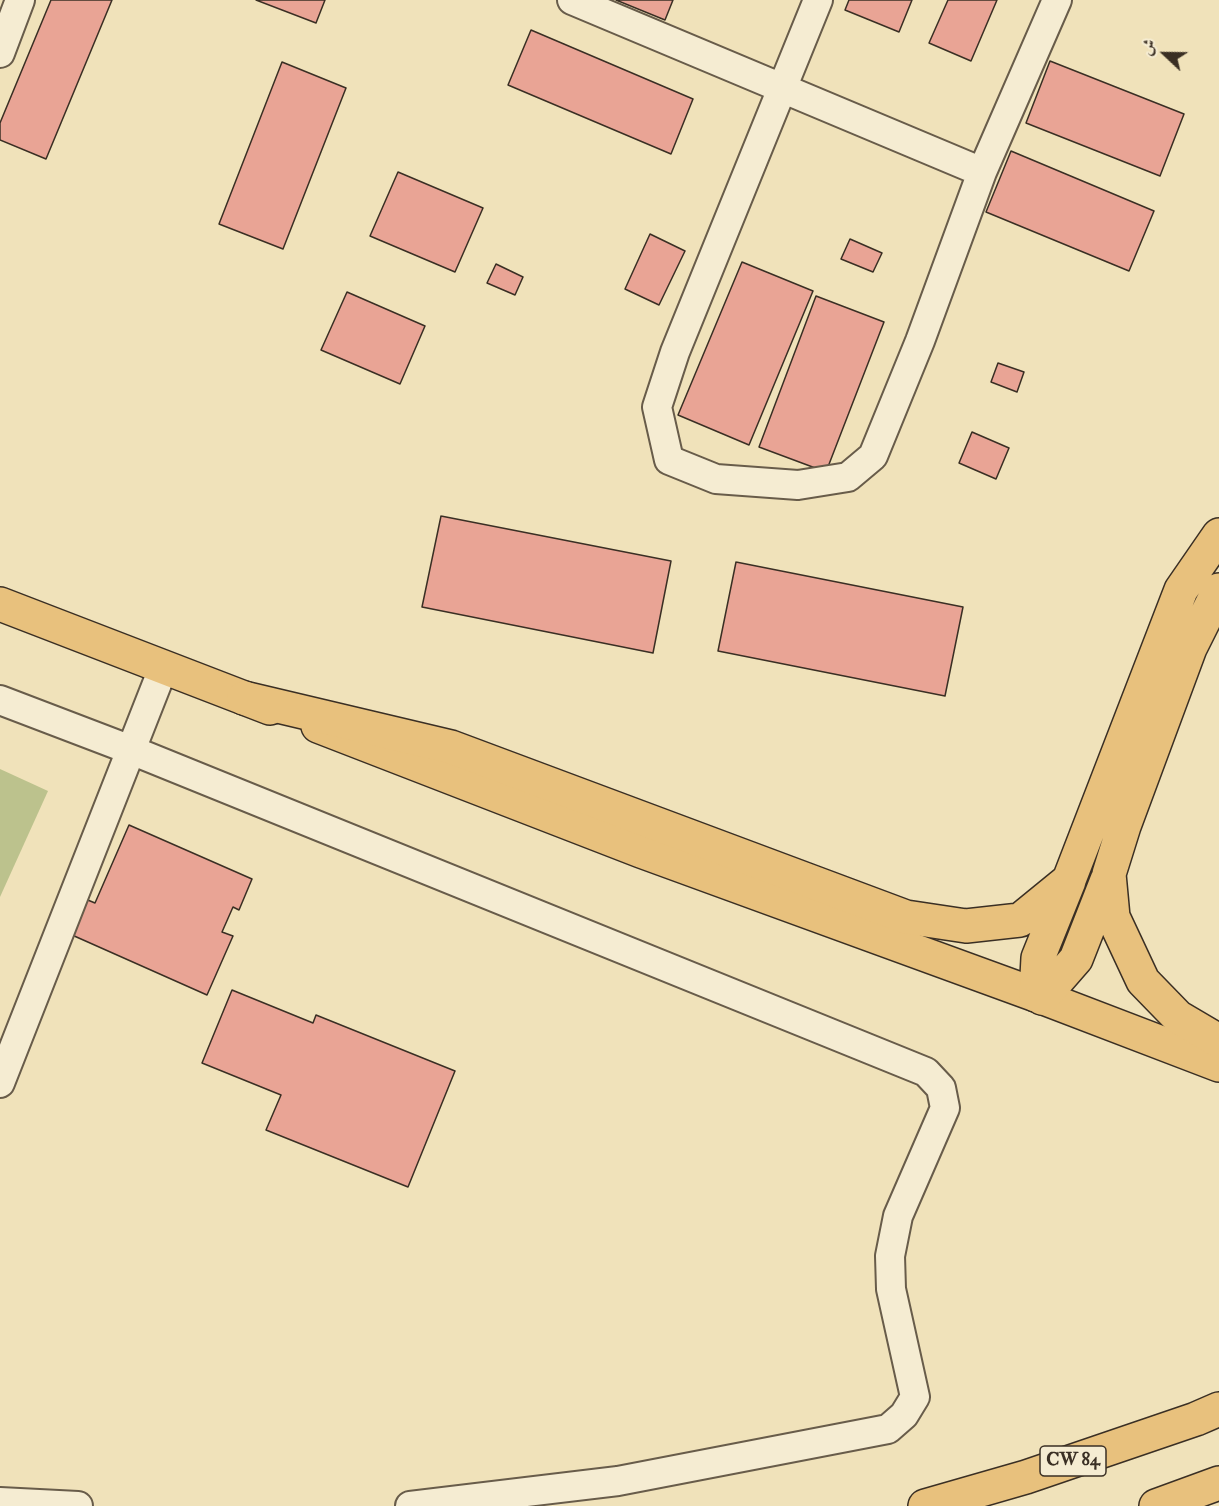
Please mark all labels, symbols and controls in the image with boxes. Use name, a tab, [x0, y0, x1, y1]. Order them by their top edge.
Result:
north arrow	[1135, 24, 1195, 84]
text: ش	[1136, 36, 1161, 58]
road number: CW 84	[1040, 1446, 1106, 1476]

